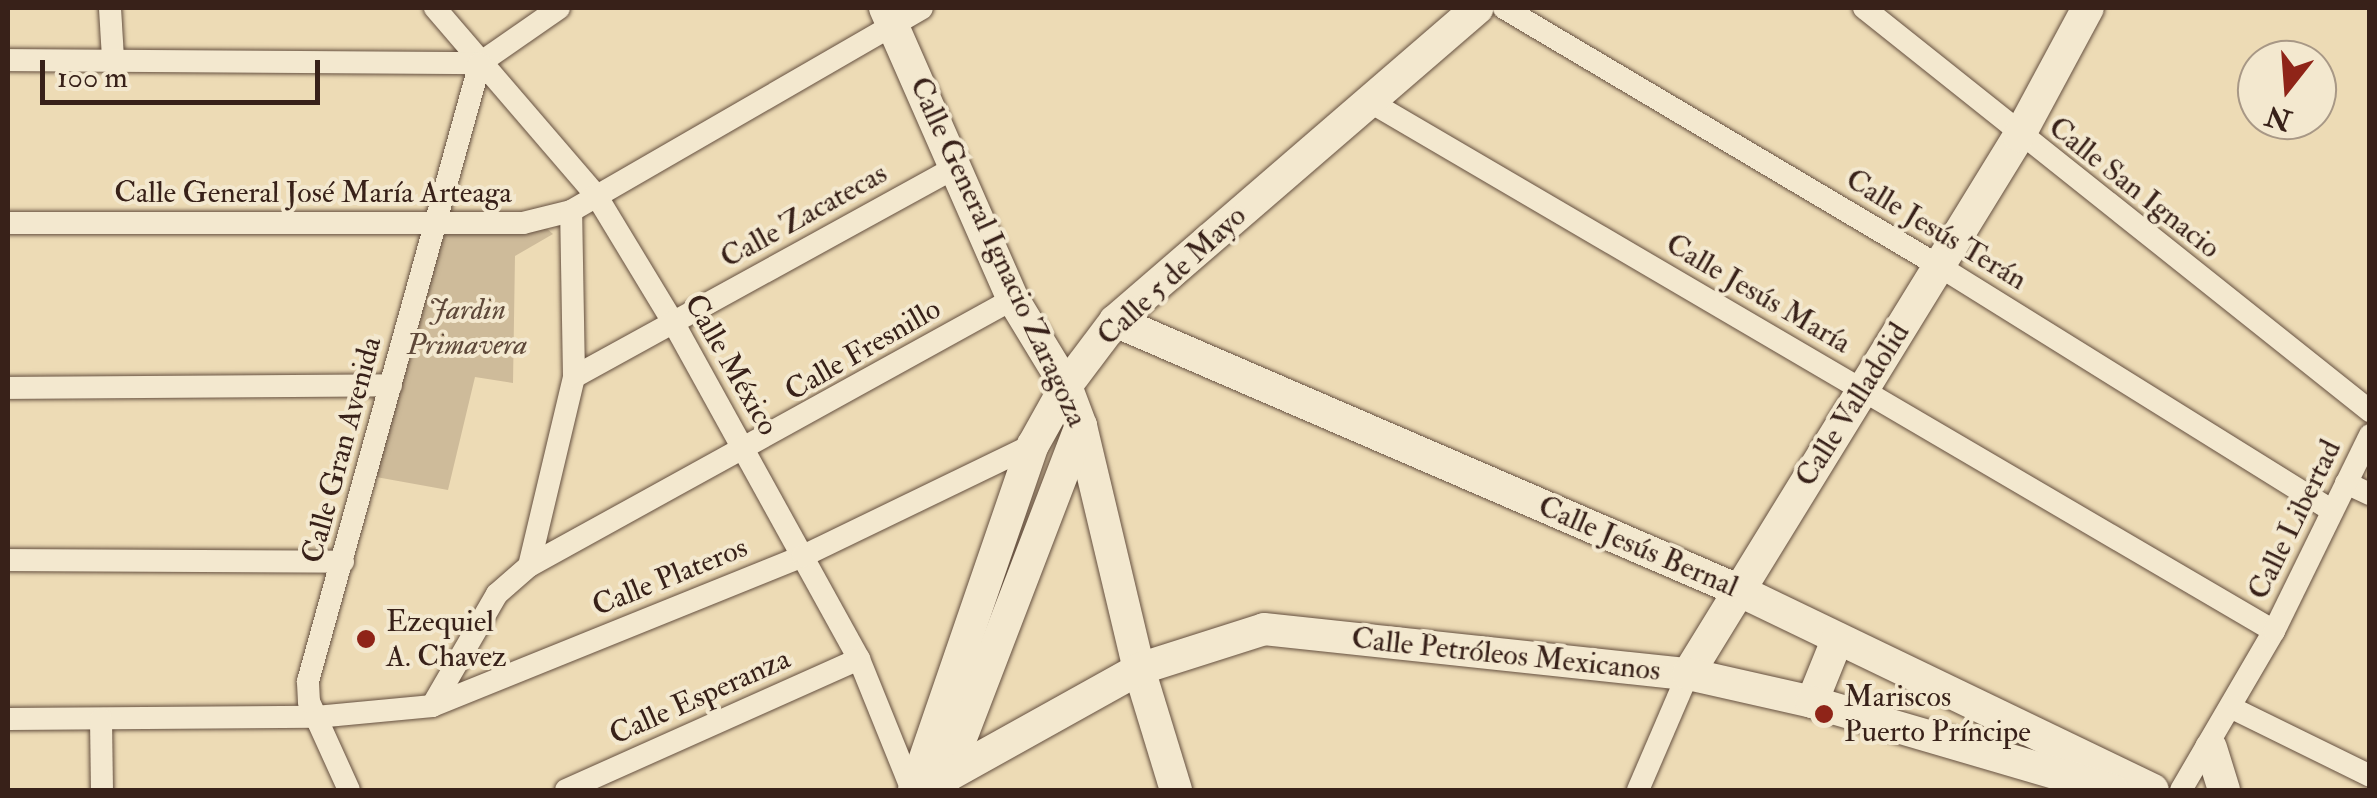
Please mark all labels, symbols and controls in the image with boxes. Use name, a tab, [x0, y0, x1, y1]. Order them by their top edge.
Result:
scale bar	[45, 40, 325, 102]
north arrow	[2237, 40, 2337, 140]
text: 100 m	[57, 59, 128, 96]
street label: Calle General Ignacio Zaragoza	[901, 72, 1095, 432]
text: N	[2262, 97, 2296, 138]
street label: Calle San Ignacio	[2041, 110, 2227, 266]
street label: Calle Zacatecas	[715, 156, 893, 276]
street label: Calle Jesús Terán	[1839, 162, 2033, 298]
street label: Calle General José María Arteaga	[114, 175, 512, 211]
street label: Calle 5 de Mayo	[1090, 198, 1254, 354]
street label: Calle Jesús María	[1659, 227, 1857, 361]
street label: Calle México	[676, 288, 786, 442]
street label: Calle Fresnillo	[779, 291, 947, 409]
park label: Jardin Primavera	[407, 292, 527, 362]
street label: Calle Valladolid	[1788, 316, 1918, 494]
street label: Calle Gran Avenida	[294, 333, 390, 567]
street label: Calle Libertad	[2241, 434, 2349, 606]
street label: Calle Jesús Bernal	[1533, 489, 1743, 605]
street label: Calle Plateros	[587, 530, 753, 624]
place label: Ezequiel A. Chavez	[386, 604, 506, 674]
street label: Calle Petróleos Mexicanos	[1350, 621, 1662, 689]
marker: Ezequiel A. Chavez	[355, 628, 377, 650]
street label: Calle Esperanza	[604, 641, 796, 753]
place label: Mariscos Puerto Príncipe	[1844, 679, 2031, 750]
marker: Mariscos Puerto Príncipe	[1813, 703, 1835, 725]

